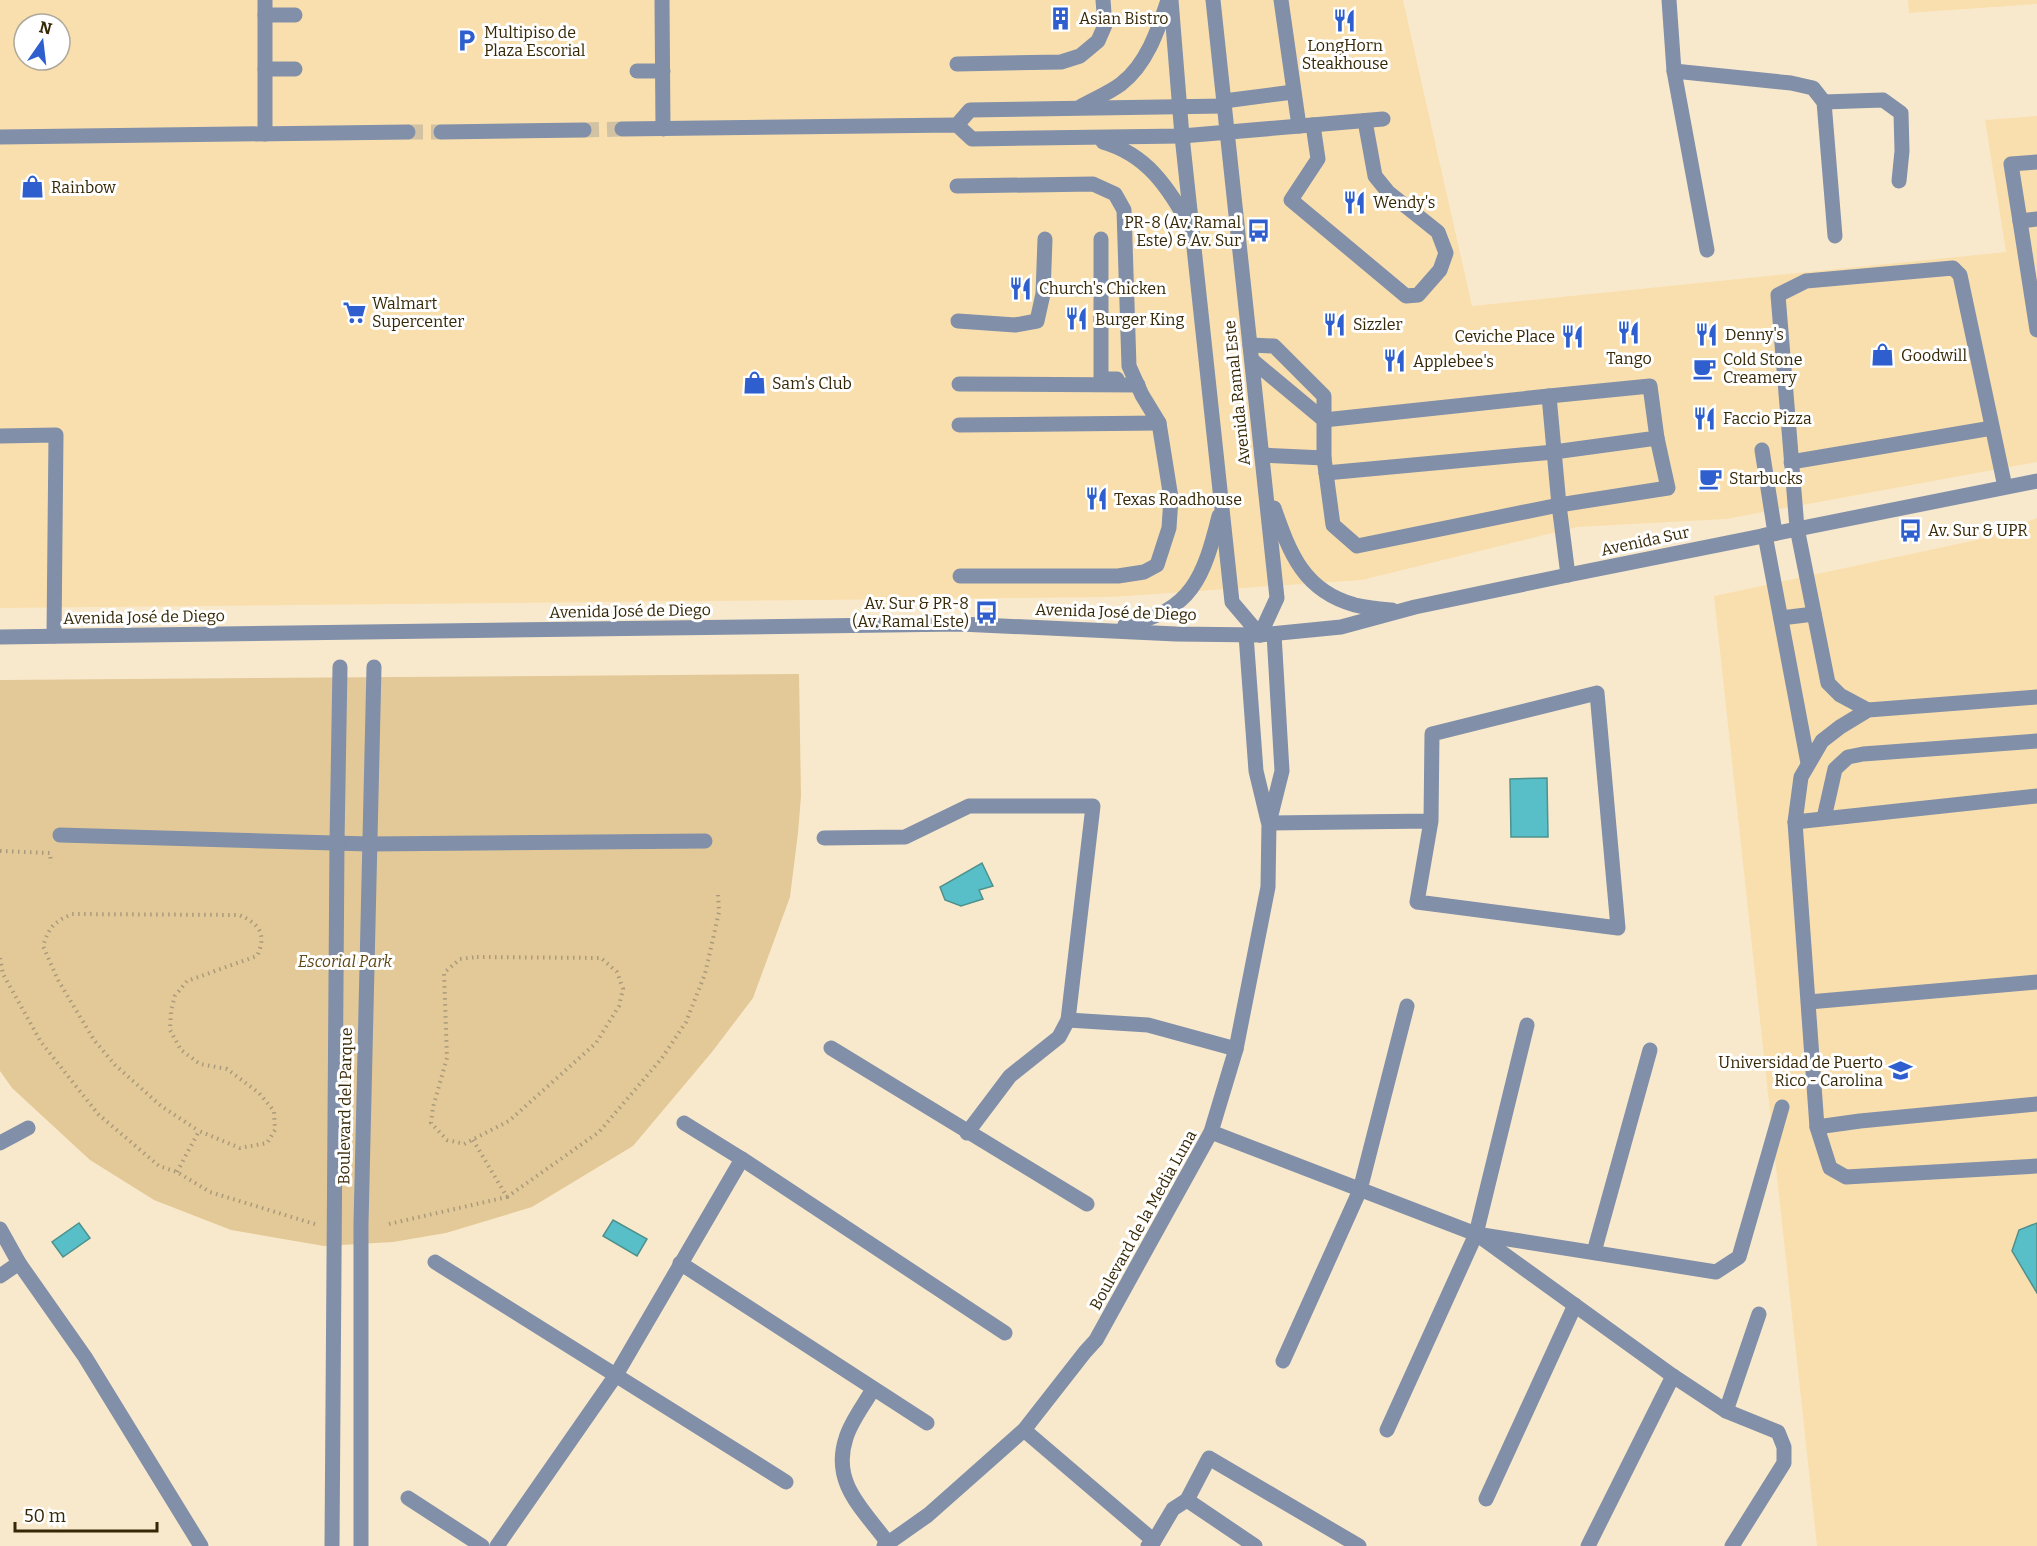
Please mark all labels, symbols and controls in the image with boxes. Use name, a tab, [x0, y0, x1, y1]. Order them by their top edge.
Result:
building icon: Asian Bistro	[1048, 5, 1074, 31]
restaurant icon: LongHorn Steakhouse	[1332, 7, 1358, 33]
place label: Asian Bistro	[1079, 9, 1168, 28]
north arrow	[12, 12, 72, 72]
text: N	[37, 17, 54, 39]
place label: Multipiso de Plaza Escorial	[484, 23, 586, 60]
parking icon: Multipiso de Plaza Escorial	[453, 28, 479, 54]
place label: LongHorn Steakhouse	[1302, 36, 1388, 73]
shop icon: Rainbow	[20, 174, 46, 200]
place label: Rainbow	[51, 178, 116, 197]
restaurant icon: Wendy's	[1342, 189, 1368, 215]
place label: Wendy's	[1373, 193, 1435, 212]
place label: PR-8 (Av. Ramal Este) & Av. Sur	[1124, 213, 1241, 250]
bus stop icon: PR-8 (Av. Ramal Este) & Av. Sur	[1246, 218, 1272, 244]
restaurant icon: Church's Chicken	[1008, 275, 1034, 301]
place label: Church's Chicken	[1039, 279, 1166, 298]
place label: Walmart Supercenter	[372, 294, 464, 331]
supermarket icon: Walmart Supercenter	[341, 299, 367, 325]
restaurant icon: Burger King	[1064, 306, 1090, 332]
place label: Burger King	[1095, 310, 1184, 329]
restaurant icon: Sizzler	[1322, 311, 1348, 337]
place label: Sizzler	[1353, 315, 1403, 334]
street label: Avenida Ramal Este	[1220, 319, 1254, 467]
restaurant icon: Tango	[1616, 320, 1642, 346]
restaurant icon: Denny's	[1694, 321, 1720, 347]
restaurant icon: Ceviche Place	[1560, 323, 1586, 349]
place label: Denny's	[1725, 325, 1784, 344]
place label: Ceviche Place	[1455, 327, 1555, 346]
shop icon: Goodwill	[1870, 342, 1896, 368]
place label: Goodwill	[1901, 346, 1967, 365]
restaurant icon: Applebee's	[1382, 348, 1408, 374]
place label: Tango	[1606, 349, 1652, 368]
place label: Cold Stone Creamery	[1723, 350, 1802, 387]
place label: Applebee's	[1413, 352, 1494, 371]
cafe icon: Cold Stone Creamery	[1692, 355, 1718, 381]
shop icon: Sam's Club	[741, 370, 767, 396]
place label: Sam's Club	[772, 374, 852, 393]
restaurant icon: Faccio Pizza	[1692, 405, 1718, 431]
place label: Faccio Pizza	[1723, 409, 1812, 428]
cafe icon: Starbucks	[1698, 465, 1724, 491]
place label: Starbucks	[1729, 469, 1803, 488]
restaurant icon: Texas Roadhouse	[1083, 486, 1109, 512]
place label: Texas Roadhouse	[1114, 490, 1242, 509]
bus stop icon: Av. Sur & UPR	[1897, 517, 1923, 543]
place label: Av. Sur & UPR	[1928, 521, 2028, 540]
street label: Avenida Sur	[1599, 522, 1691, 560]
place label: Av. Sur & PR-8 (Av. Ramal Este)	[852, 594, 969, 631]
bus stop icon: Av. Sur & PR-8 (Av. Ramal Este)	[974, 599, 1000, 625]
street label: Avenida José de Diego	[549, 600, 711, 622]
street label: Avenida José de Diego	[1035, 600, 1197, 624]
street label: Avenida José de Diego	[63, 606, 225, 628]
park label: Escorial Park	[298, 952, 393, 971]
street label: Boulevard del Parque	[334, 1027, 356, 1185]
place label: Universidad de Puerto Rico - Carolina	[1718, 1053, 1883, 1090]
school or university icon: Universidad de Puerto Rico - Carolina	[1888, 1058, 1914, 1084]
street label: Boulevard de la Media Luna	[1086, 1127, 1201, 1313]
scale bar	[15, 1495, 158, 1533]
text: 50 m	[24, 1505, 66, 1527]

